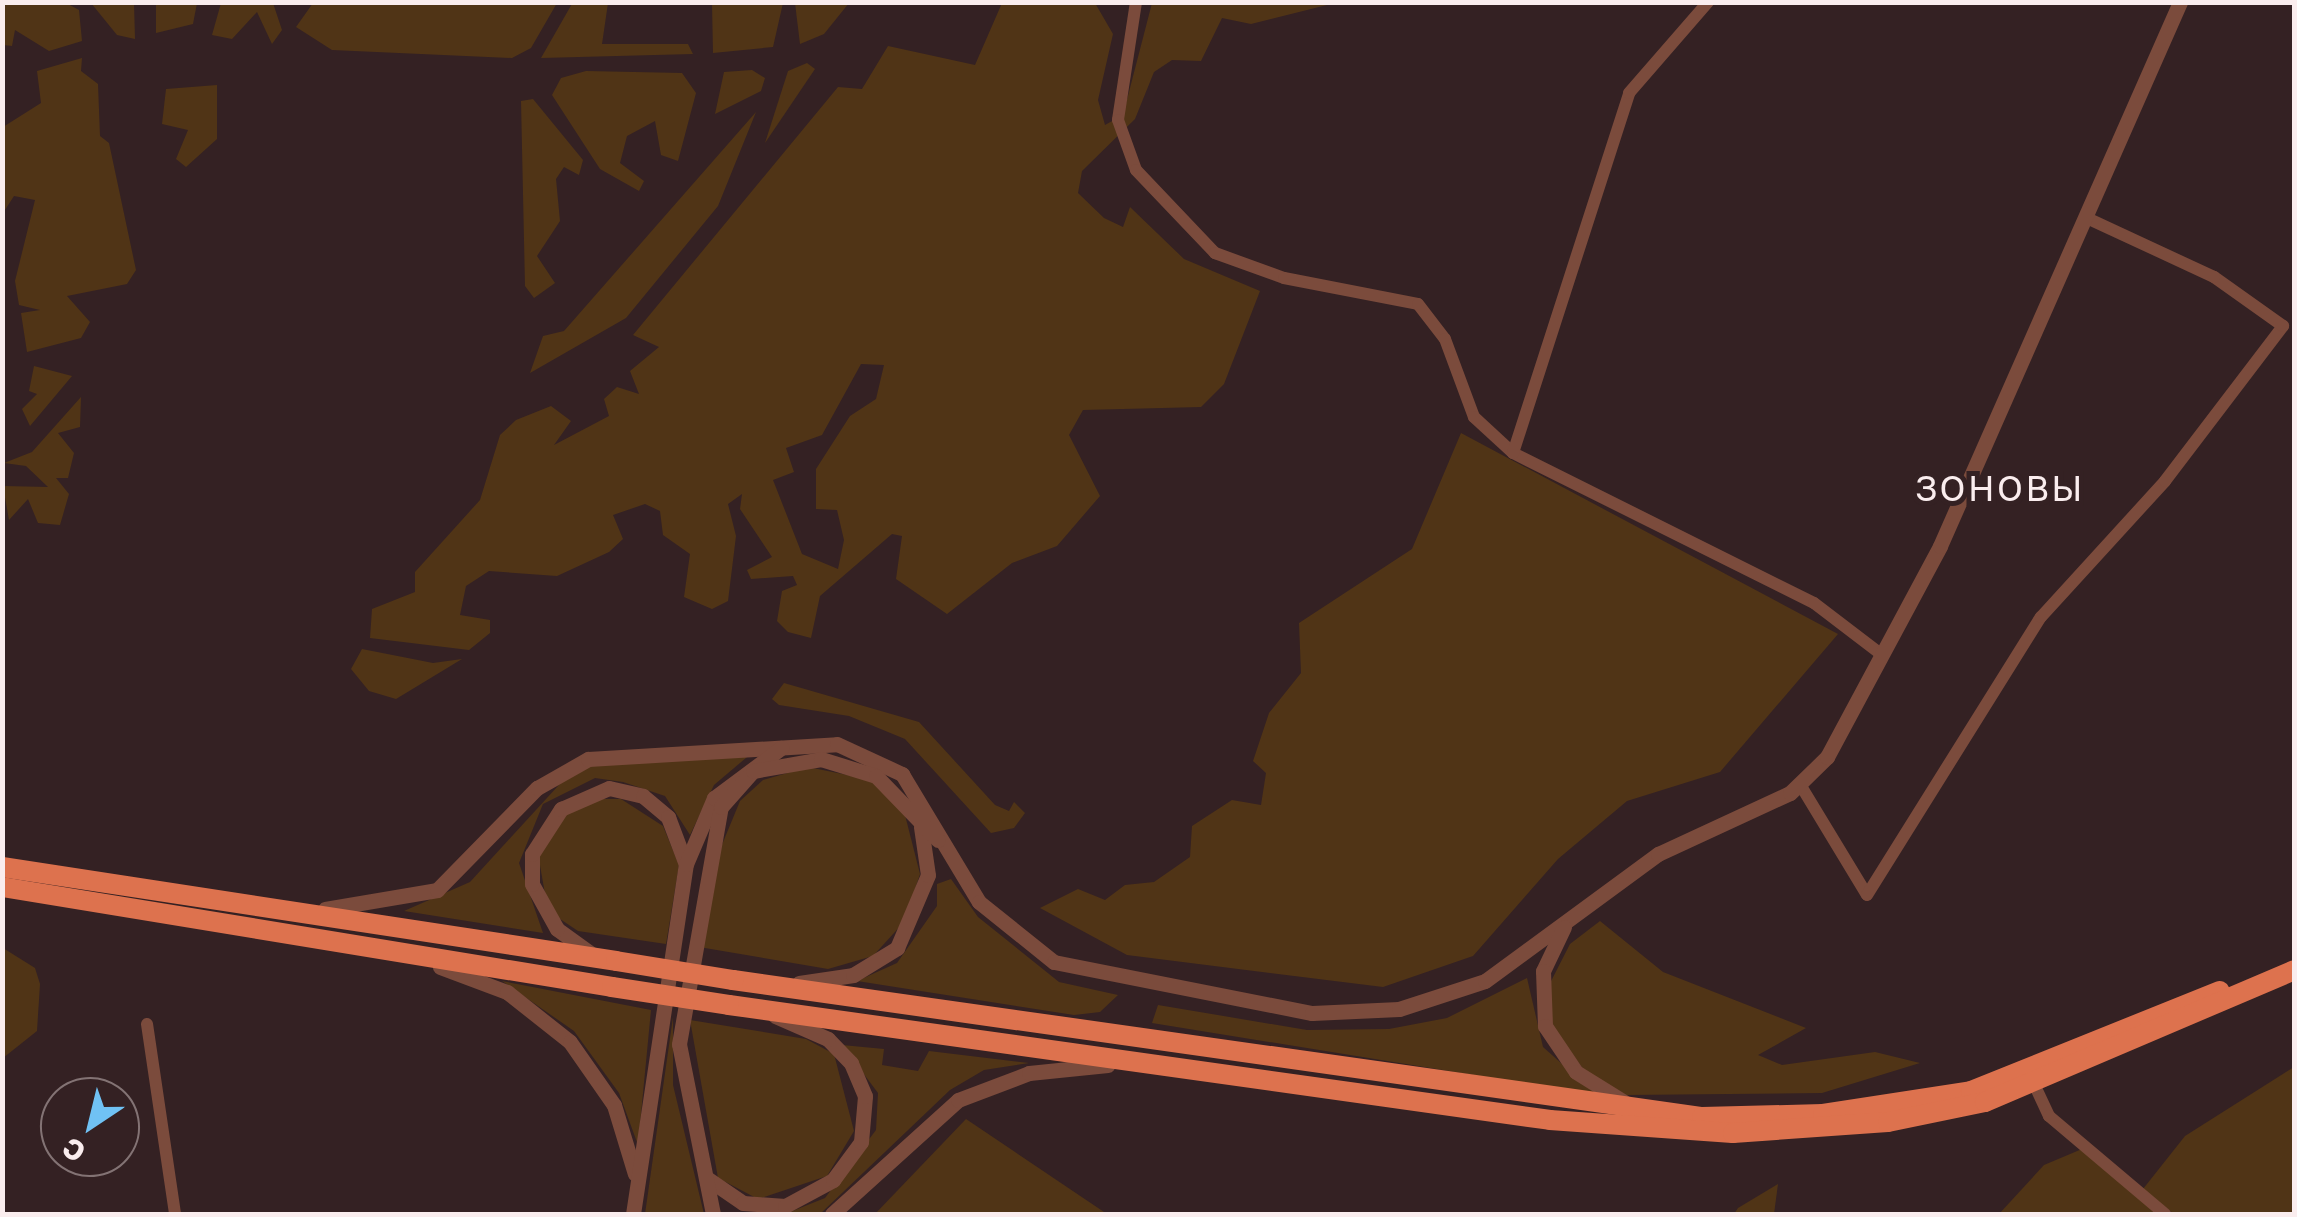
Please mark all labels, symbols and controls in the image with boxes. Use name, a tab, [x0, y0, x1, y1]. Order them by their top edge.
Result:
district label: ЗОНОВЫ	[1915, 467, 2085, 509]
north arrow	[40, 1077, 140, 1177]
text: С	[56, 1131, 91, 1170]

